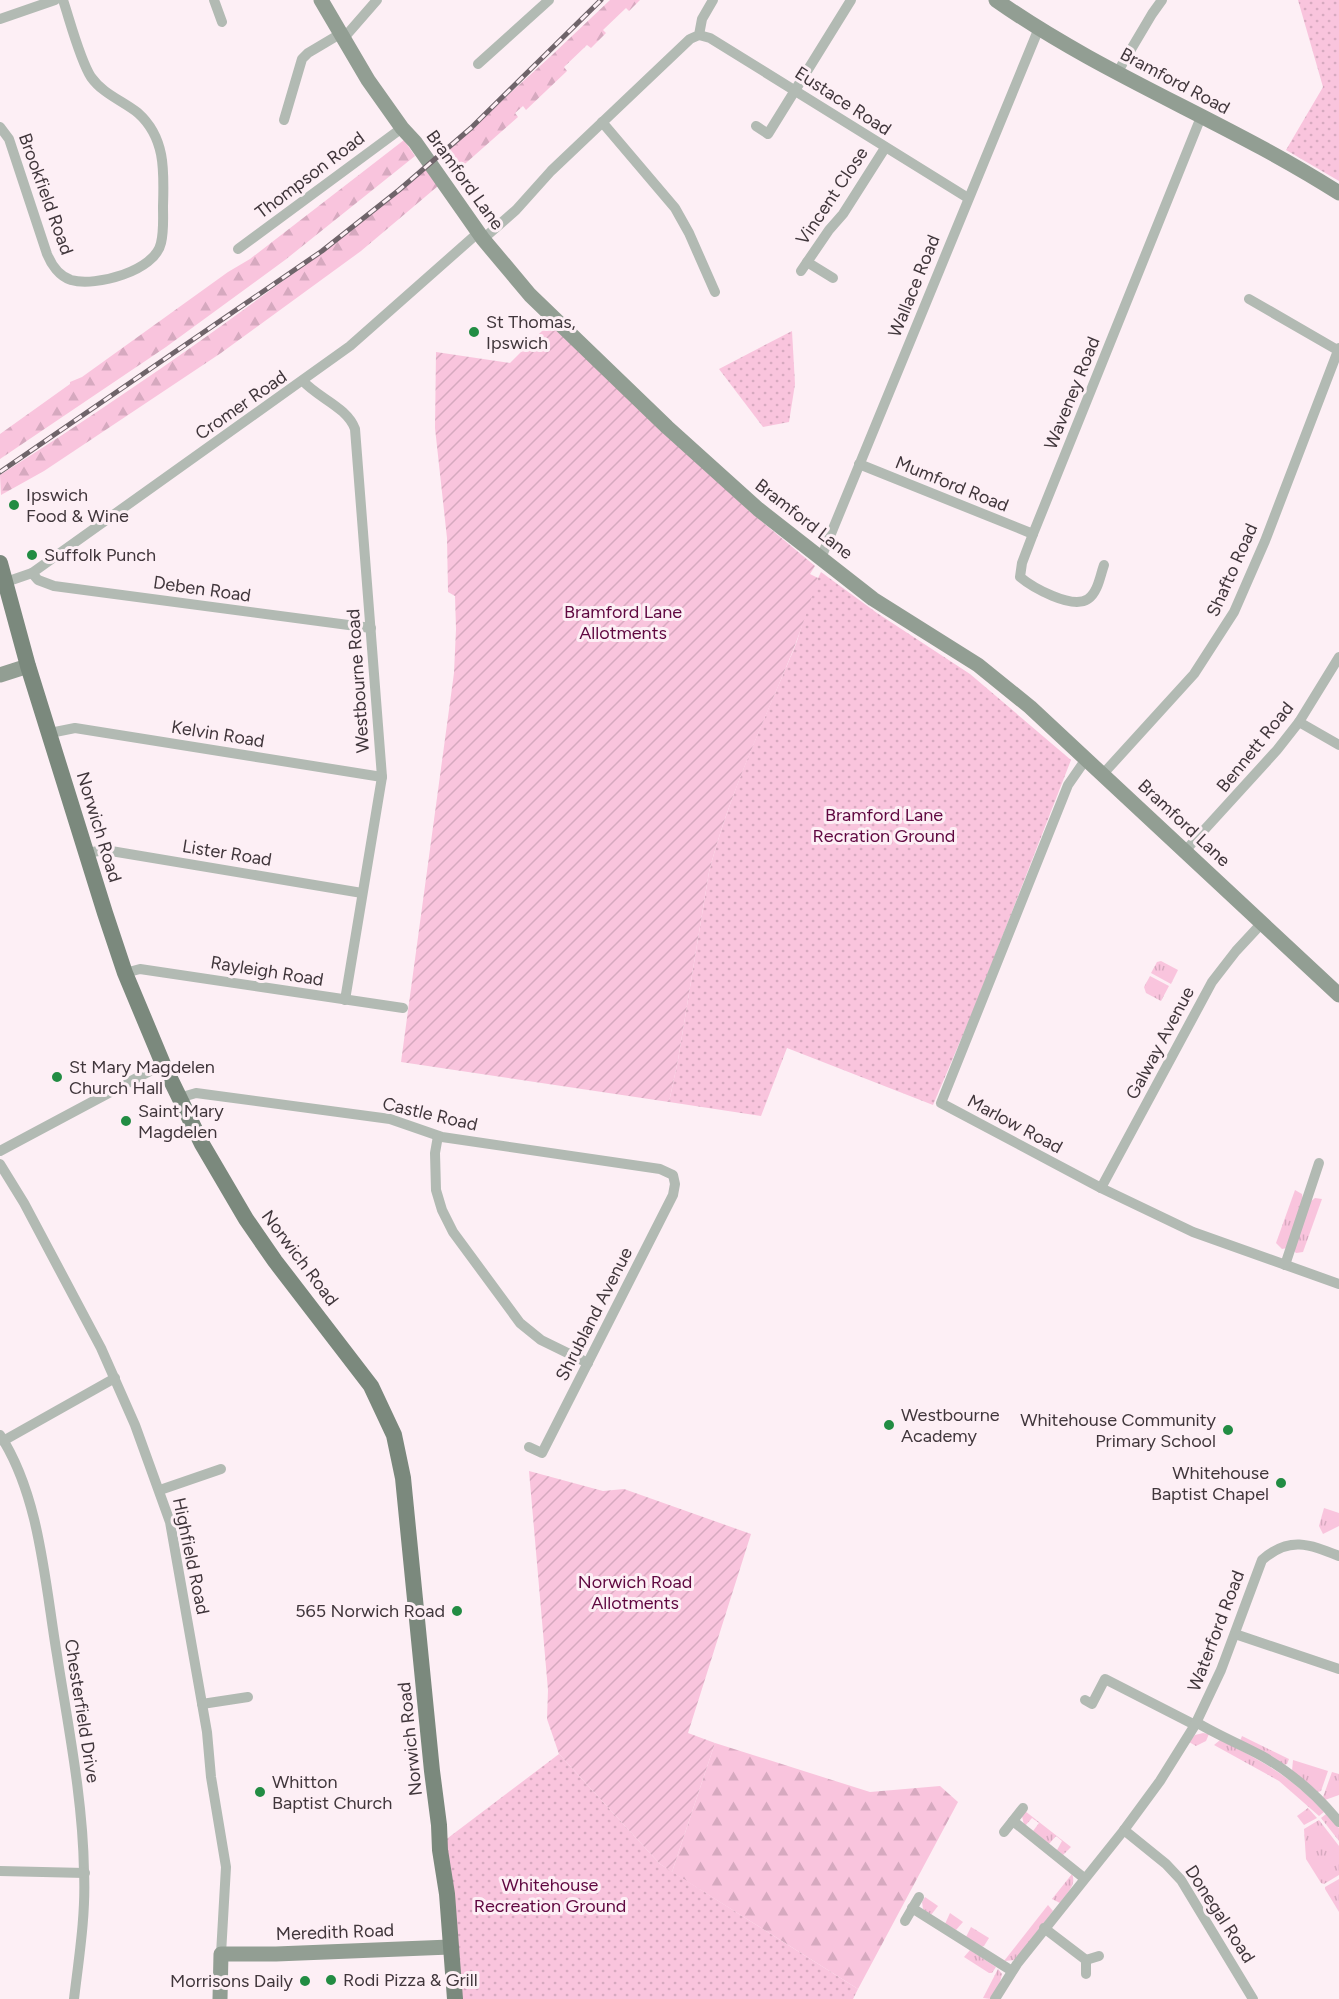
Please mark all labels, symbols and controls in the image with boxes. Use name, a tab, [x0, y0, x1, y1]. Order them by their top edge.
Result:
street label: Bramford Road	[1116, 43, 1234, 119]
street label: Eustace Road	[791, 62, 895, 140]
street label: Bramford Lane	[421, 126, 509, 234]
street label: Thompson Road	[251, 127, 369, 223]
street label: Brookfield Road	[14, 130, 78, 258]
street label: Vincent Close	[791, 143, 873, 249]
street label: Wallace Road	[884, 232, 944, 340]
place label: St Thomas, Ipswich	[486, 311, 576, 354]
marker: St Thomas, Ipswich	[467, 325, 481, 339]
street label: Waveney Road	[1039, 333, 1105, 453]
street label: Cromer Road	[191, 365, 291, 445]
street label: Mumford Road	[892, 451, 1012, 517]
street label: Bramford Lane	[751, 474, 857, 564]
place label: Ipswich Food & Wine	[26, 484, 129, 527]
marker: Ipswich Food & Wine	[7, 498, 21, 512]
street label: Shafto Road	[1202, 520, 1262, 620]
place label: Suffolk Punch	[44, 544, 156, 566]
marker: Suffolk Punch	[25, 548, 39, 562]
street label: Deben Road	[152, 571, 252, 607]
park label: Bramford Lane Allotments	[564, 601, 682, 644]
street label: Westbourne Road	[342, 608, 374, 754]
street label: Bennett Road	[1212, 697, 1298, 797]
street label: Kelvin Road	[170, 716, 266, 752]
street label: Norwich Road	[72, 769, 126, 885]
street label: Bramford Lane	[1133, 775, 1235, 871]
park label: Bramford Lane Recration Ground	[813, 804, 955, 847]
street label: Lister Road	[181, 835, 273, 871]
street label: Rayleigh Road	[209, 951, 325, 991]
street label: Galway Avenue	[1121, 983, 1199, 1103]
place label: St Mary Magdelen Church Hall	[69, 1056, 215, 1099]
marker: St Mary Magdelen Church Hall	[50, 1070, 64, 1084]
street label: Marlow Road	[964, 1090, 1066, 1158]
street label: Castle Road	[380, 1092, 480, 1136]
place label: Saint Mary Magdelen	[138, 1100, 224, 1143]
marker: Saint Mary Magdelen	[119, 1114, 133, 1128]
street label: Norwich Road	[257, 1206, 343, 1310]
street label: Shrubland Avenue	[551, 1243, 637, 1384]
place label: Westbourne Academy	[901, 1404, 1000, 1447]
place label: Whitehouse Community Primary School	[1020, 1409, 1217, 1452]
marker: Westbourne Academy	[882, 1418, 896, 1432]
marker: Whitehouse Community Primary School	[1221, 1423, 1235, 1437]
place label: Whitehouse Baptist Chapel	[1151, 1462, 1269, 1505]
marker: Whitehouse Baptist Chapel	[1274, 1476, 1288, 1490]
street label: Highfield Road	[168, 1495, 214, 1617]
street label: Waterford Road	[1183, 1567, 1249, 1695]
park label: Norwich Road Allotments	[578, 1571, 692, 1614]
place label: 565 Norwich Road	[295, 1600, 445, 1622]
marker: 565 Norwich Road	[450, 1604, 464, 1618]
street label: Chesterfield Drive	[60, 1638, 104, 1785]
street label: Norwich Road	[393, 1681, 427, 1797]
place label: Whitton Baptist Church	[272, 1771, 392, 1814]
marker: Whitton Baptist Church	[253, 1785, 267, 1799]
street label: Donegal Road	[1180, 1861, 1260, 1967]
park label: Whitehouse Recreation Ground	[474, 1874, 626, 1917]
street label: Meredith Road	[275, 1919, 395, 1945]
place label: Rodi Pizza & Grill	[343, 1969, 478, 1991]
place label: Morrisons Daily	[170, 1970, 294, 1992]
marker: Rodi Pizza & Grill	[324, 1973, 338, 1987]
marker: Morrisons Daily	[298, 1974, 312, 1988]

